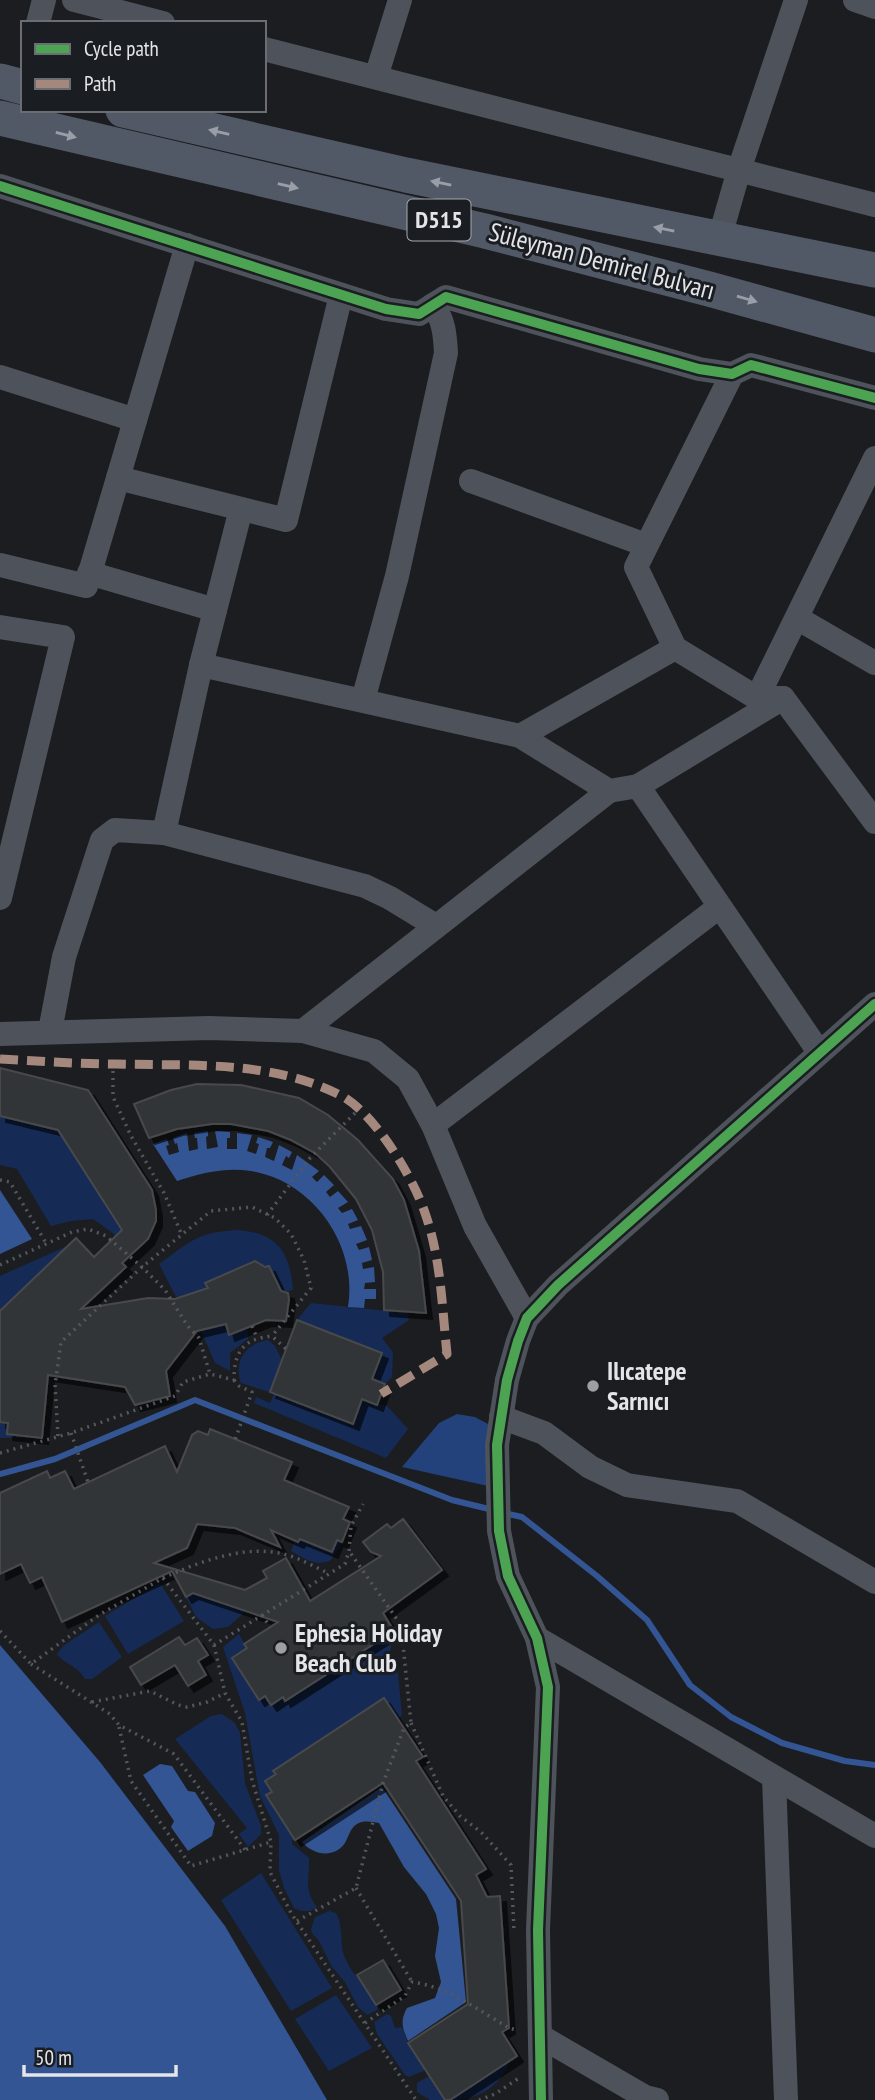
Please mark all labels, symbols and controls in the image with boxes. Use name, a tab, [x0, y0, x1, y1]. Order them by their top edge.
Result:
legend	[21, 21, 266, 112]
text: Cycle path	[84, 35, 159, 62]
text: Path	[84, 70, 116, 97]
one-way arrow	[208, 127, 230, 138]
one-way arrow	[55, 130, 77, 141]
one-way arrow	[430, 177, 452, 188]
one-way arrow	[277, 180, 299, 191]
road number: D515	[408, 200, 471, 240]
street label: Süleyman Demirel Bulvarı	[486, 215, 718, 306]
one-way arrow	[653, 223, 675, 234]
one-way arrow	[736, 294, 758, 305]
place label: Ilıcatepe Sarnıcı	[607, 1354, 687, 1417]
marker: Ilıcatepe Sarnıcı	[585, 1378, 601, 1394]
place label: Ephesia Holiday Beach Club	[295, 1616, 443, 1679]
marker: Ephesia Holiday Beach Club	[273, 1640, 289, 1656]
scale bar	[24, 2034, 177, 2078]
text: 50 m	[35, 2044, 72, 2071]

